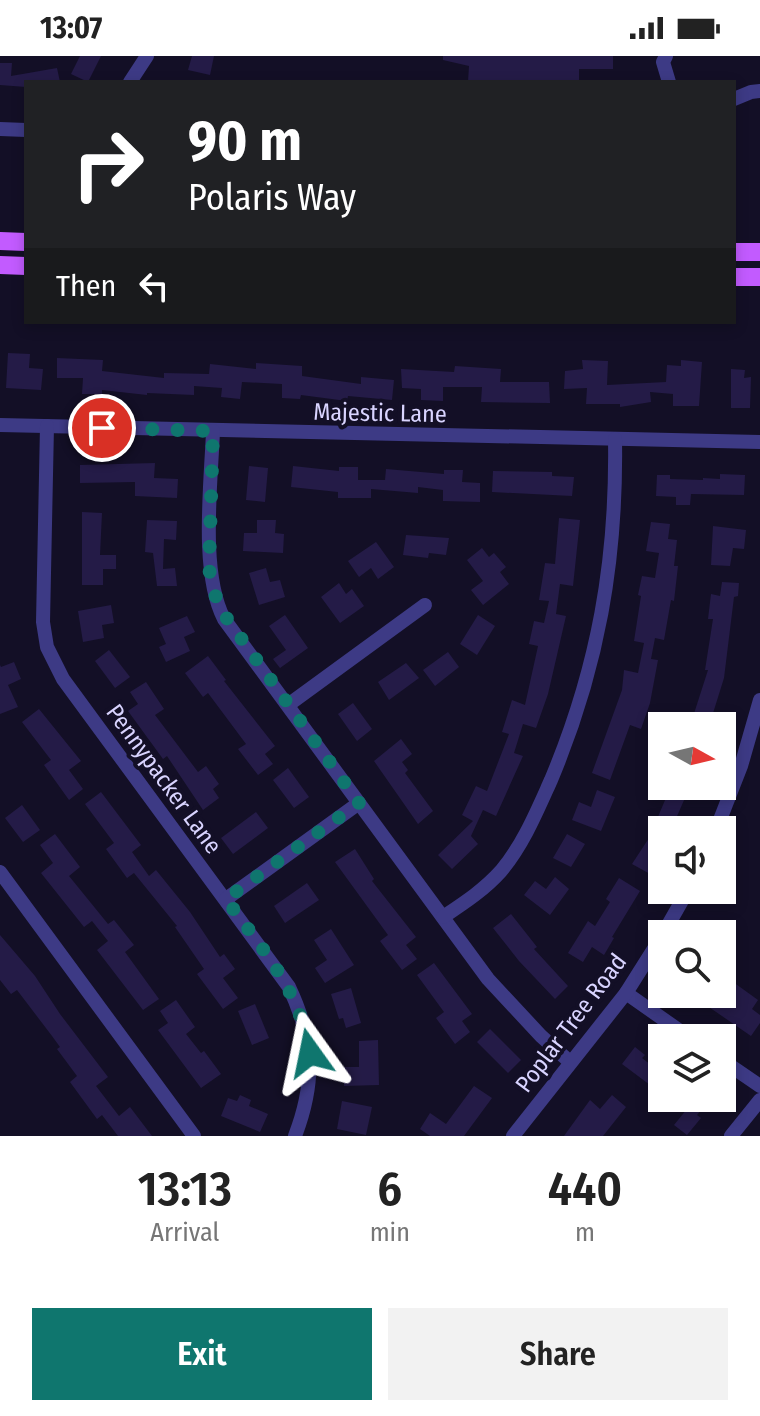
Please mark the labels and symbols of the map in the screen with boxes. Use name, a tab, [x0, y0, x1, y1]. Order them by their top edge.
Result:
pin	[68, 394, 136, 462]
street label: Majestic Lane	[313, 398, 447, 428]
street label: Pennypacker Lane	[100, 699, 228, 859]
north arrow	[648, 712, 736, 800]
street label: Poplar Tree Road	[510, 948, 632, 1098]
position arrow	[268, 1011, 352, 1095]

